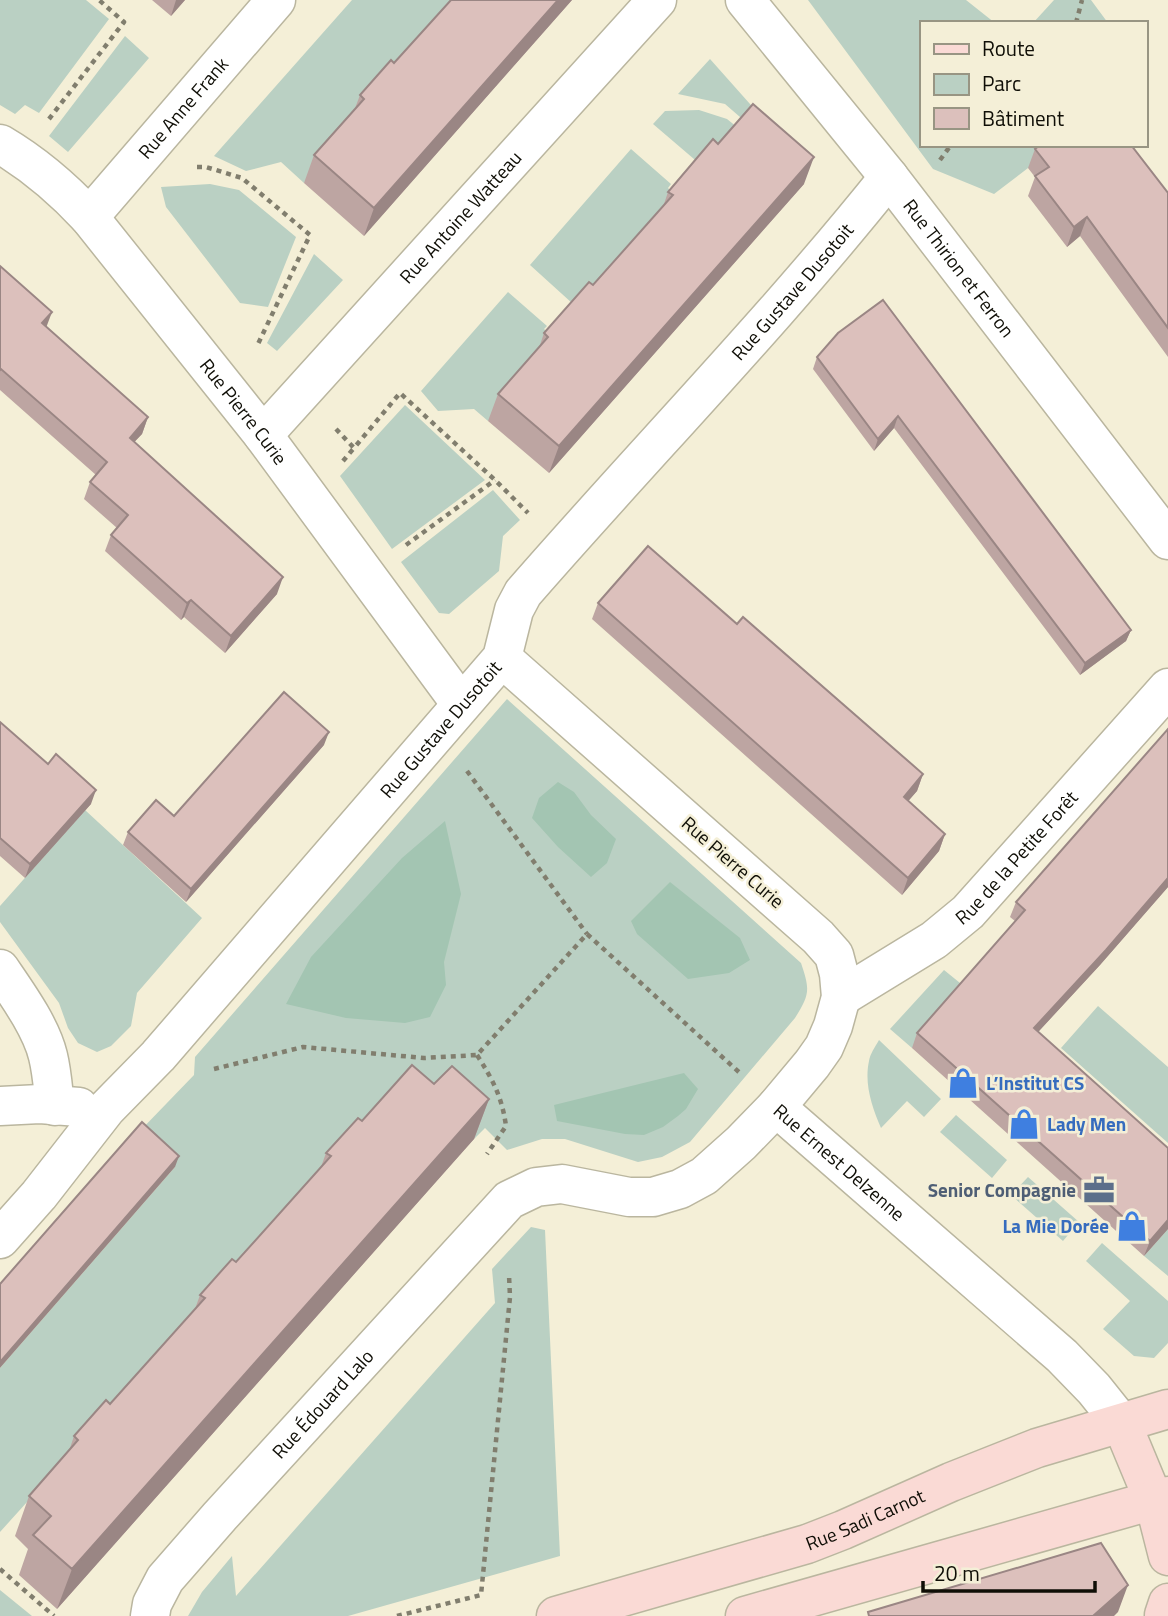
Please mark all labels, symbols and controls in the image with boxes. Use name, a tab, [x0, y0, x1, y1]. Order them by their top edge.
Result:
legend	[920, 21, 1147, 147]
text: Route	[982, 32, 1035, 64]
street label: Rue Anne Frank	[130, 50, 235, 165]
text: Parc	[982, 67, 1021, 99]
text: Bâtiment	[982, 102, 1065, 134]
street label: Rue Antoine Watteau	[392, 144, 528, 290]
street label: Rue Thirion et Ferron	[897, 192, 1022, 343]
street label: Rue Gustave Dusotoit	[724, 216, 860, 366]
street label: Rue Pierre Curie	[193, 352, 295, 470]
street label: Rue Gustave Dusotoit	[372, 653, 508, 804]
street label: Rue de la Petite Forêt	[948, 783, 1084, 931]
street label: Rue Pierre Curie	[676, 809, 791, 914]
shop icon: L’Institut CS	[946, 1066, 980, 1100]
place label: L’Institut CS	[986, 1068, 1084, 1097]
street label: Rue Ernest Delzenne	[767, 1096, 912, 1227]
shop icon: Lady Men	[1007, 1107, 1041, 1141]
place label: Lady Men	[1047, 1109, 1126, 1138]
office icon: Senior Compagnie	[1082, 1173, 1116, 1207]
place label: Senior Compagnie	[928, 1175, 1076, 1204]
shop icon: La Mie Dorée	[1115, 1209, 1149, 1243]
place label: La Mie Dorée	[1002, 1211, 1109, 1240]
street label: Rue Édouard Lalo	[265, 1342, 380, 1465]
street label: Rue Sadi Carnot	[801, 1480, 929, 1557]
scale bar	[923, 1550, 1094, 1594]
text: 20 m	[934, 1557, 980, 1589]

